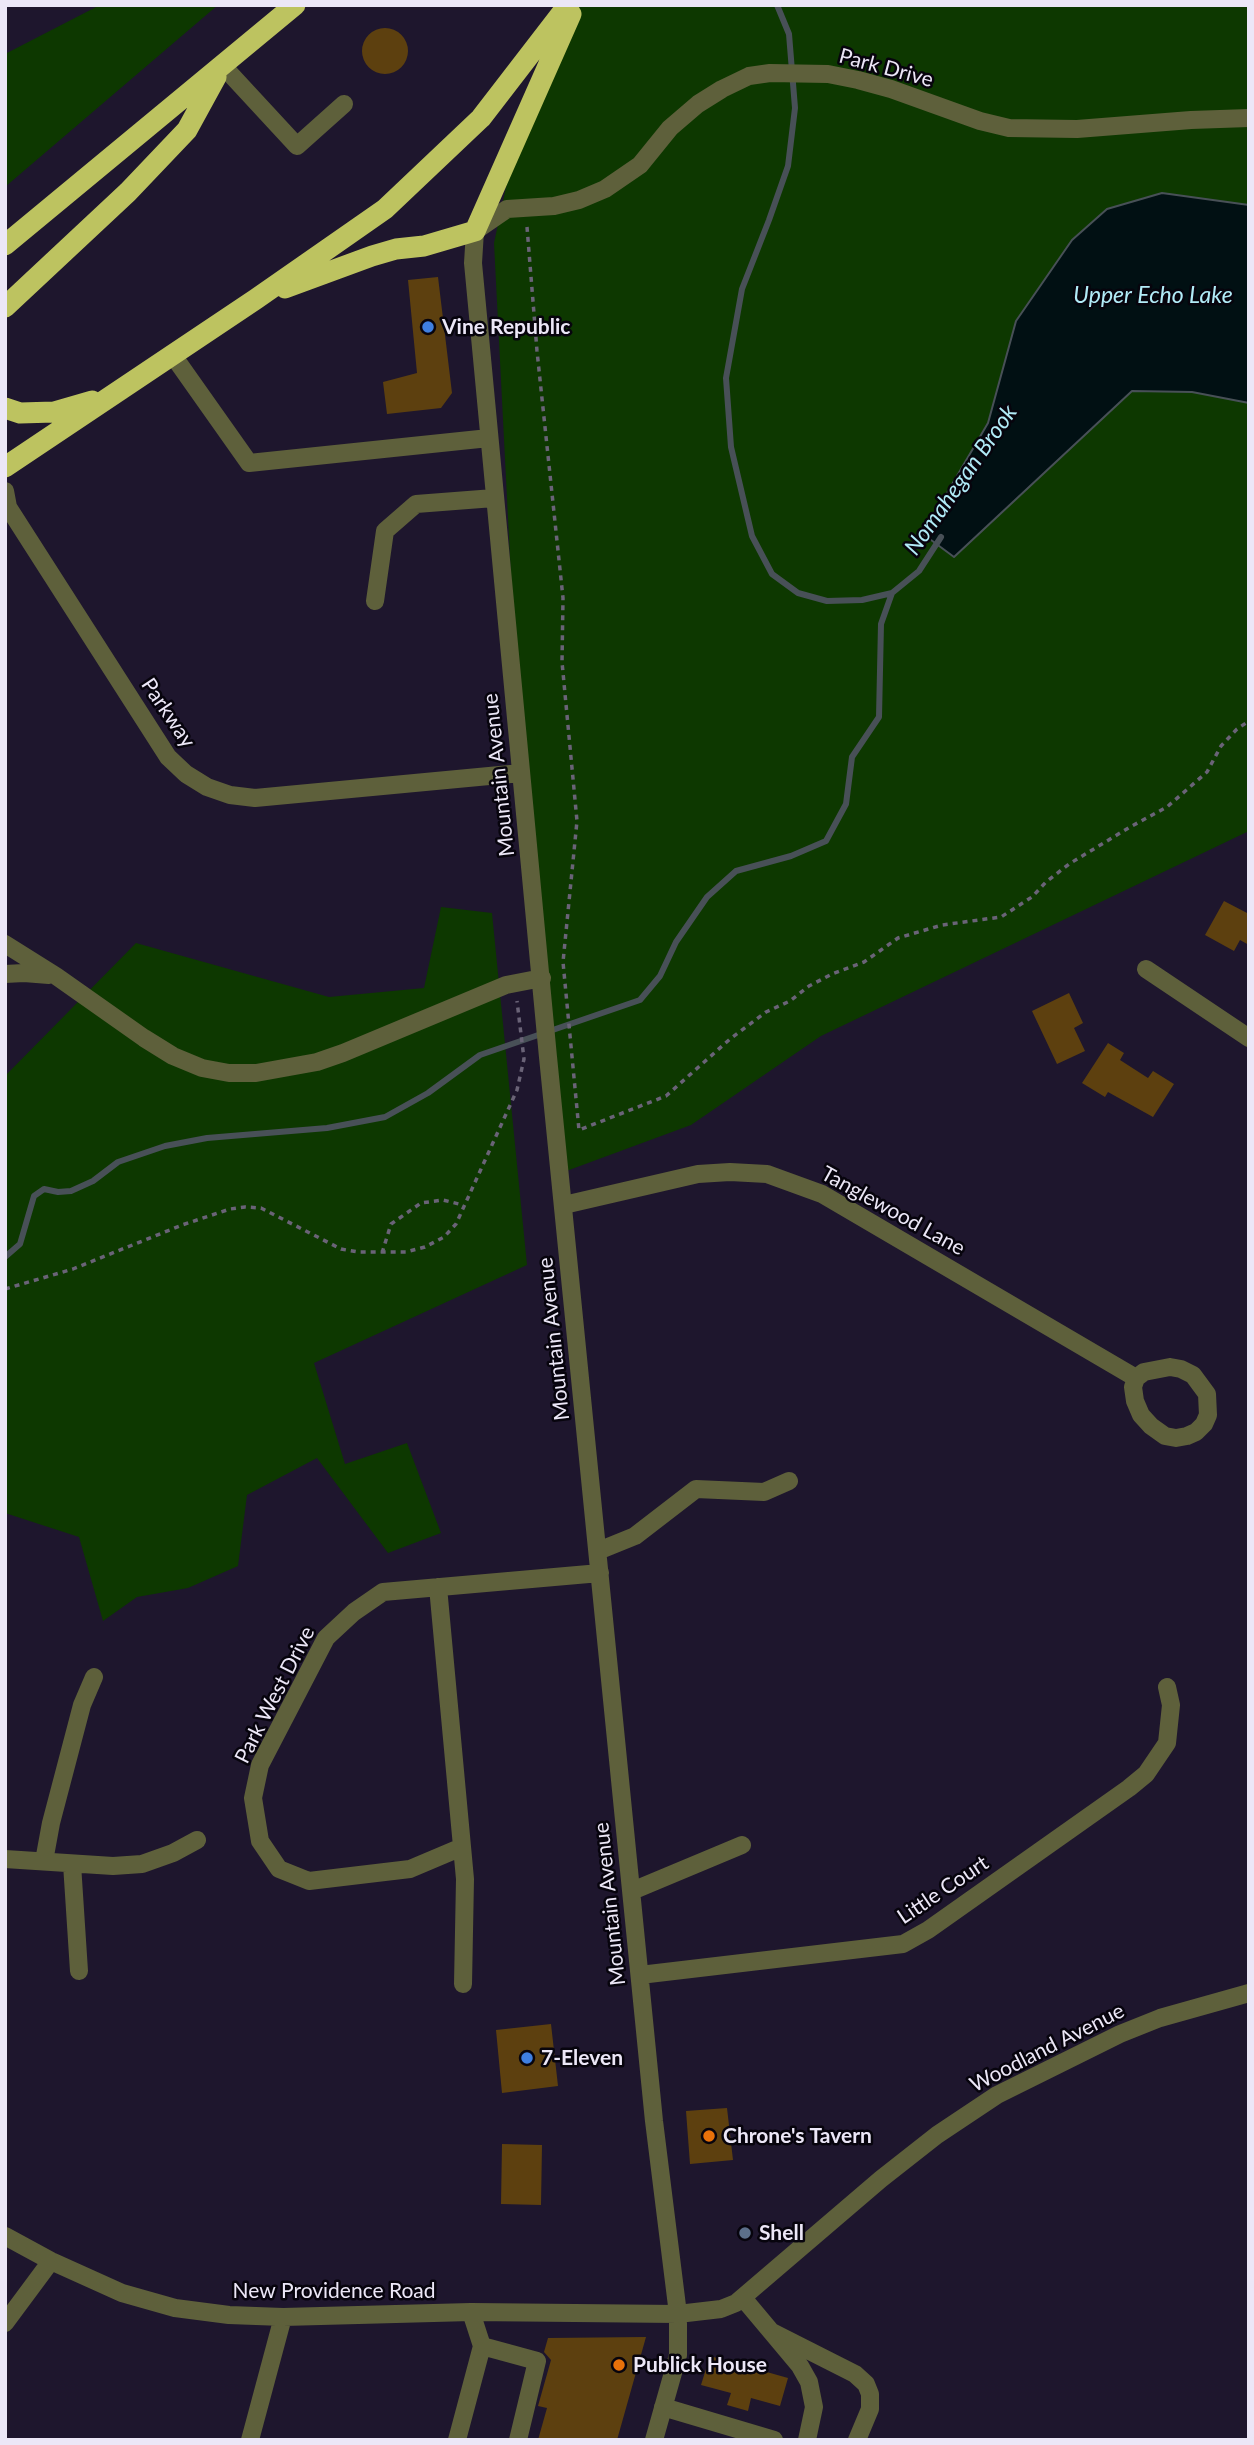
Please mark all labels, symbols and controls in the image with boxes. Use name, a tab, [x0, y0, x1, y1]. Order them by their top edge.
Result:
street label: Park Drive	[836, 43, 936, 93]
water label: Upper Echo Lake	[1073, 282, 1233, 310]
place label: Vine Republic	[442, 314, 570, 340]
marker: Vine Republic	[420, 319, 436, 335]
water label: Nomahegan Brook	[899, 400, 1023, 560]
street label: Parkway	[136, 673, 200, 753]
street label: Mountain Avenue	[478, 692, 520, 858]
street label: Tanglewood Lane	[817, 1161, 969, 1261]
street label: Mountain Avenue	[533, 1256, 575, 1422]
street label: Park West Drive	[230, 1622, 320, 1768]
street label: Mountain Avenue	[589, 1821, 631, 1987]
street label: Little Court	[893, 1850, 993, 1930]
street label: Woodland Avenue	[966, 1998, 1128, 2098]
place label: 7-Eleven	[541, 2045, 623, 2071]
marker: 7-Eleven	[519, 2050, 535, 2066]
place label: Chrone's Tavern	[723, 2123, 872, 2149]
marker: Chrone's Tavern	[701, 2128, 717, 2144]
place label: Shell	[759, 2220, 804, 2246]
marker: Shell	[737, 2225, 753, 2241]
street label: New Providence Road	[232, 2278, 436, 2304]
place label: Publick House	[633, 2352, 767, 2378]
marker: Publick House	[611, 2357, 627, 2373]

